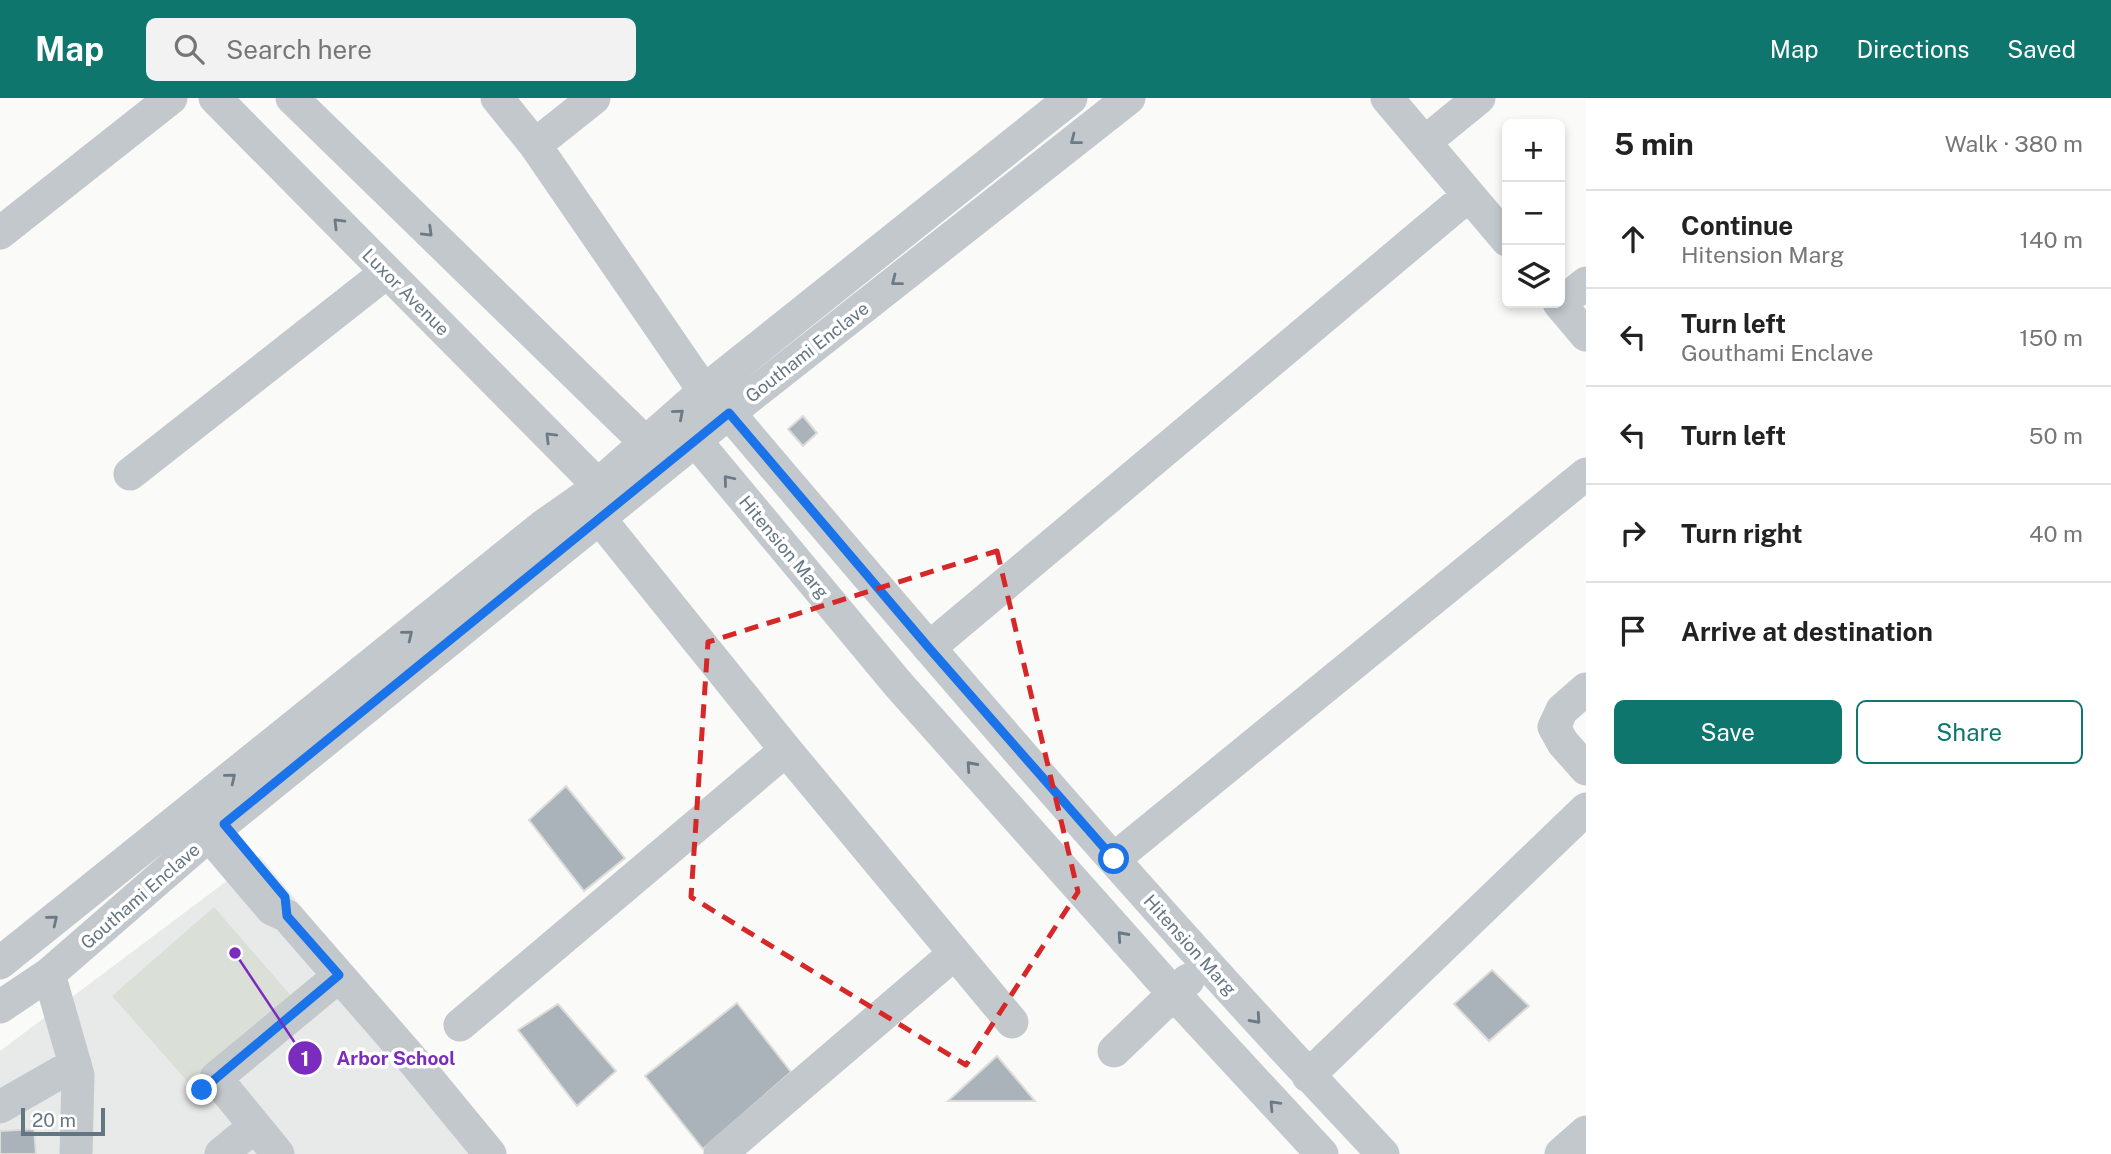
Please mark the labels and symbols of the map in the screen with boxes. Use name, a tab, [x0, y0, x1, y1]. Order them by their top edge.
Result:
one-way arrow	[1071, 132, 1083, 145]
one-way arrow	[334, 219, 346, 231]
one-way arrow	[420, 223, 433, 236]
street label: Luxor Avenue	[358, 244, 454, 340]
one-way arrow	[892, 273, 905, 285]
street label: Gouthami Enclave	[741, 297, 873, 407]
one-way arrow	[671, 410, 684, 422]
one-way arrow	[545, 432, 558, 445]
one-way arrow	[724, 476, 737, 488]
street label: Hitension Marg	[735, 491, 833, 603]
one-way arrow	[399, 631, 412, 643]
one-way arrow	[967, 761, 979, 774]
one-way arrow	[223, 773, 235, 786]
street label: Gouthami Enclave	[76, 839, 204, 953]
route start	[1098, 843, 1129, 874]
street label: Hitension Marg	[1139, 890, 1241, 1000]
one-way arrow	[45, 916, 58, 928]
one-way arrow	[1118, 931, 1130, 944]
one-way arrow	[1248, 1011, 1260, 1024]
callout: Arbor School	[287, 1038, 469, 1078]
text: 1	[301, 1046, 310, 1071]
text: Arbor School	[337, 1047, 456, 1069]
route end	[186, 1074, 217, 1105]
one-way arrow	[1270, 1100, 1283, 1113]
scale bar	[21, 1105, 105, 1137]

